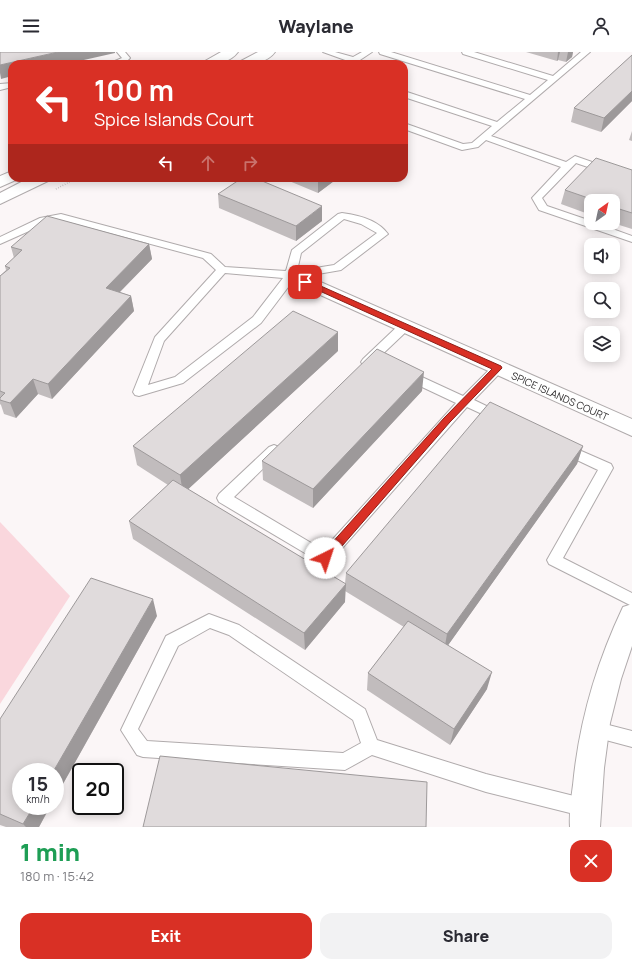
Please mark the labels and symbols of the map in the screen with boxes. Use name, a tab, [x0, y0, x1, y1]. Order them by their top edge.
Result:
north arrow	[584, 194, 620, 230]
pin	[288, 265, 322, 299]
street label: SPICE ISLANDS COURT	[509, 368, 611, 424]
position arrow	[304, 537, 346, 579]
speed limit sign: 20	[72, 763, 124, 815]

